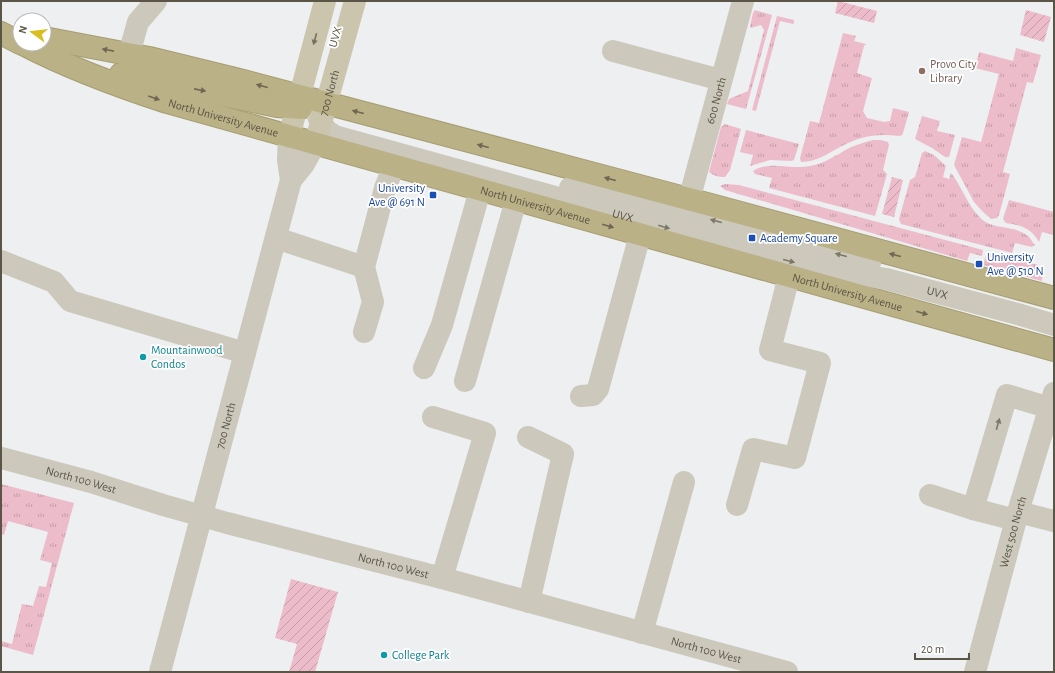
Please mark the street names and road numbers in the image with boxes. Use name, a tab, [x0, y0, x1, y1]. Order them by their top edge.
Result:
street label: UVX	[326, 25, 344, 49]
street label: 700 North	[317, 69, 341, 117]
street label: 600 North	[704, 76, 728, 125]
street label: North University Avenue	[167, 97, 280, 139]
street label: North University Avenue	[479, 184, 592, 226]
street label: UVX	[611, 207, 635, 224]
street label: North University Avenue	[791, 271, 904, 313]
street label: UVX	[926, 284, 949, 301]
street label: 700 North	[214, 401, 238, 450]
street label: North 100 West	[45, 464, 118, 496]
street label: West 500 North	[997, 495, 1028, 569]
street label: North 100 West	[357, 551, 430, 580]
street label: North 100 West	[670, 635, 743, 665]

